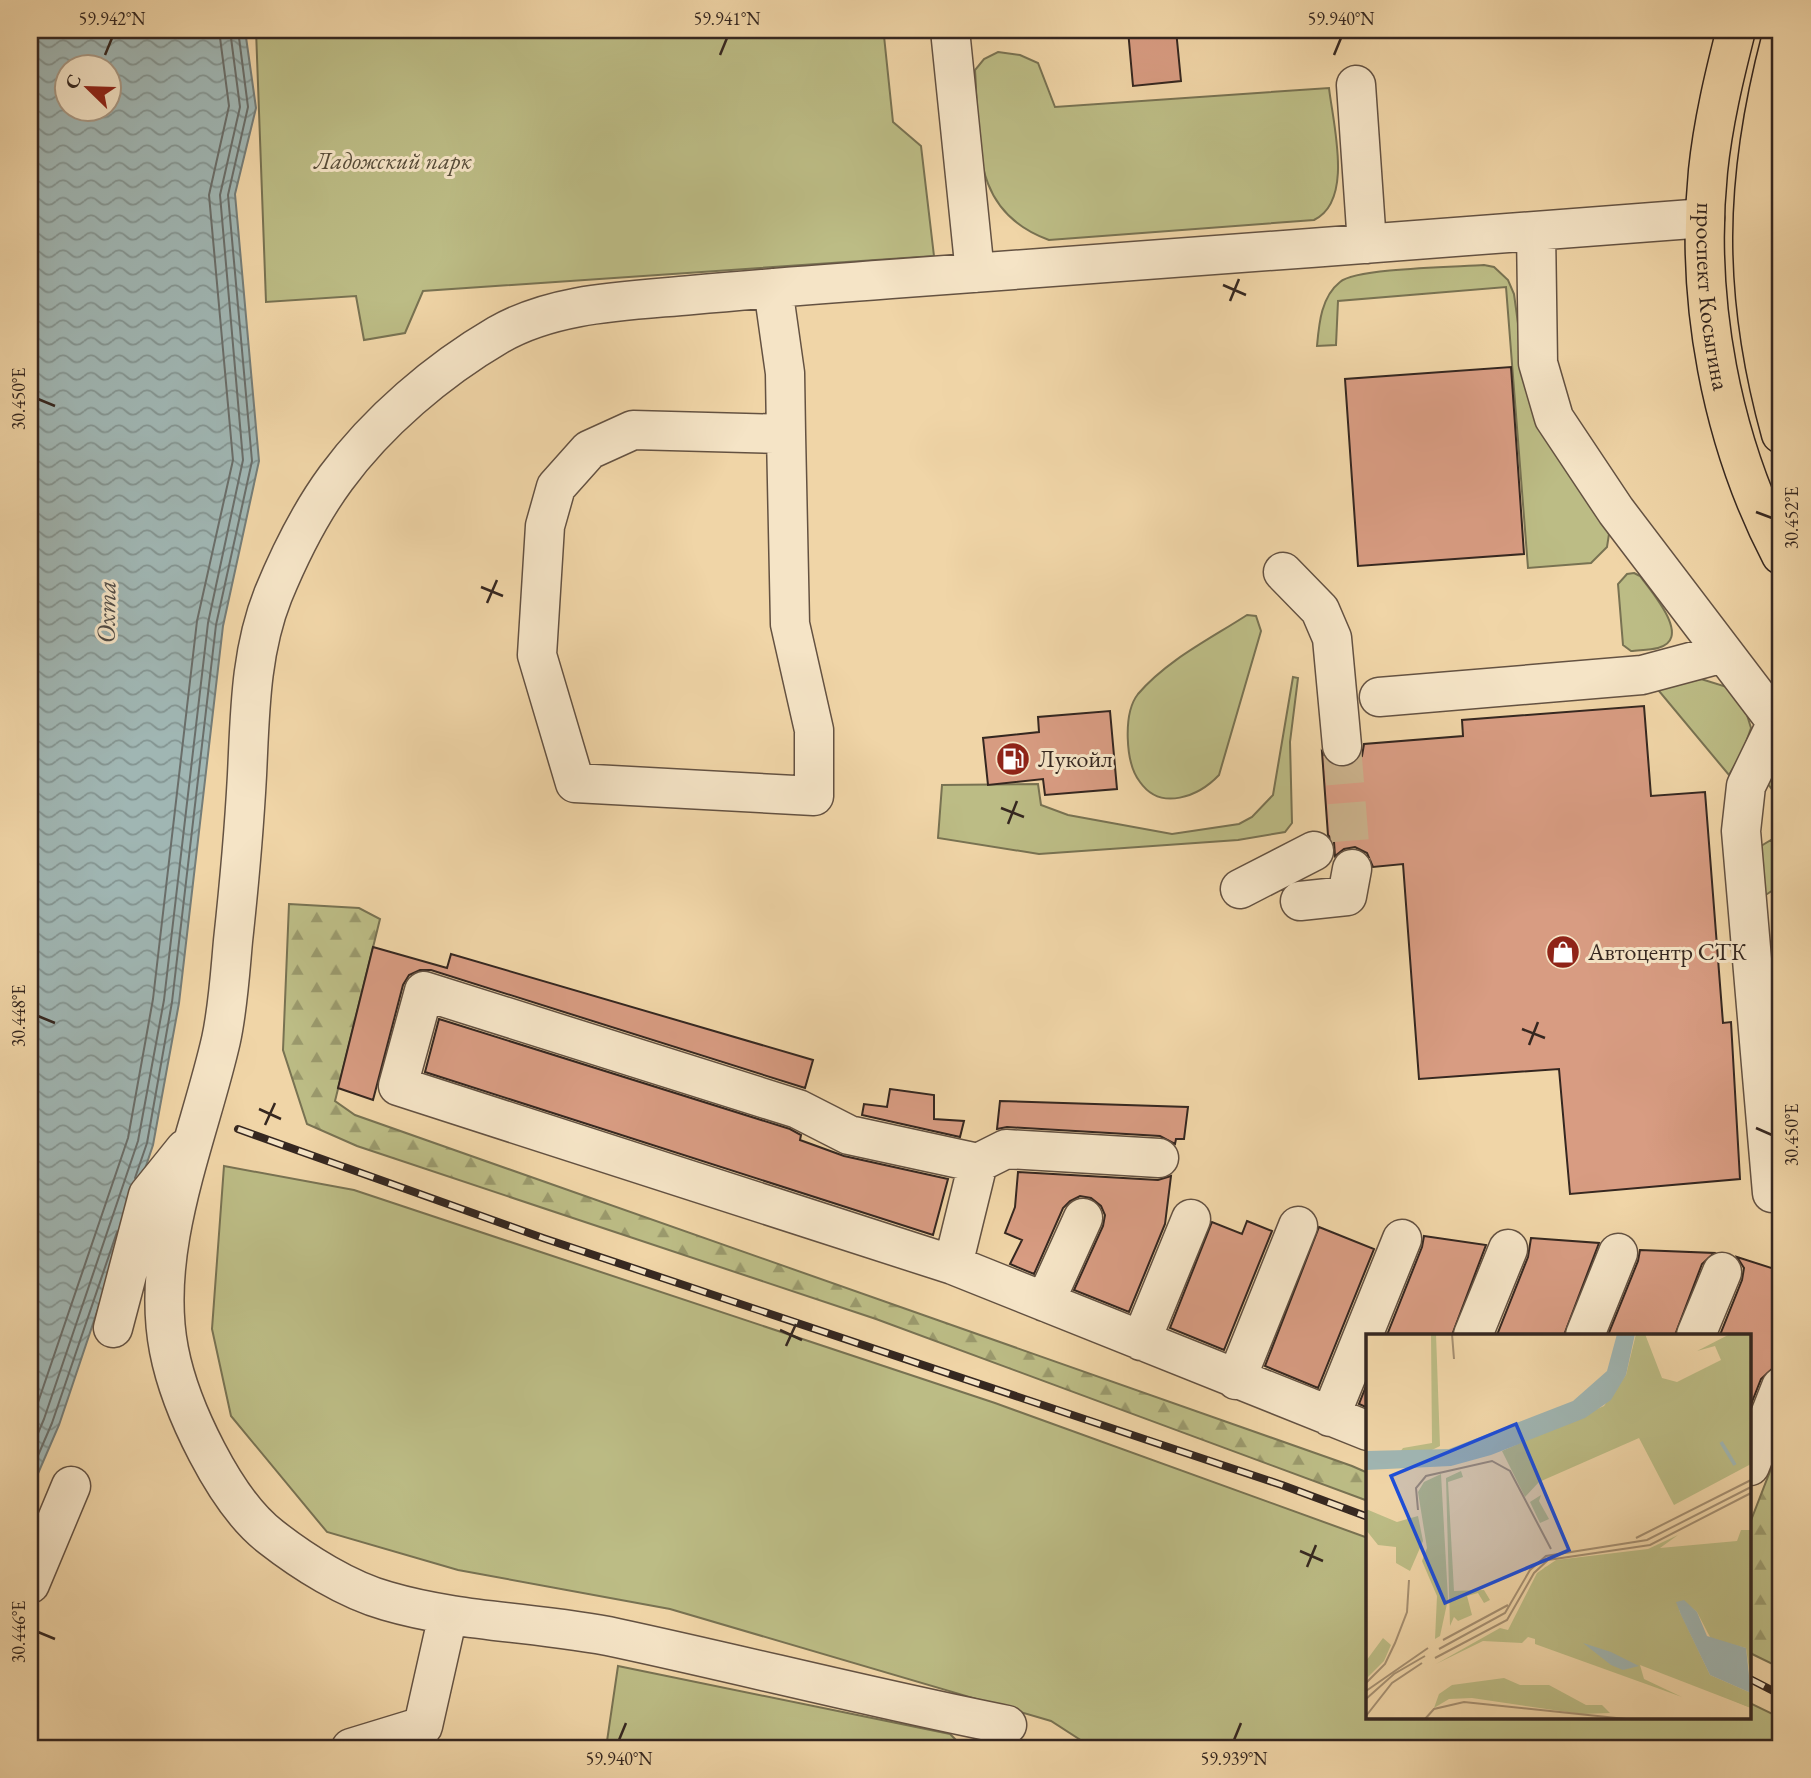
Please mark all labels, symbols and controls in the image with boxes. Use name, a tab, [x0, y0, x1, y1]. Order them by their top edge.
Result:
text: 59.942°N	[79, 7, 146, 30]
text: 59.941°N	[694, 7, 761, 30]
text: 59.940°N	[1308, 7, 1375, 30]
north arrow	[52, 52, 122, 122]
text: С	[59, 70, 87, 93]
park label: Ладожский парк	[313, 145, 472, 176]
street label: проспект Косыгина	[1690, 202, 1737, 393]
text: 30.450°E	[7, 368, 30, 430]
text: 30.452°E	[1780, 487, 1803, 549]
water label: Охта	[88, 580, 124, 644]
fuel station icon: Лукойл	[994, 740, 1032, 778]
place label: Лукойл	[1038, 743, 1113, 774]
shop icon: Автоцентр СТК	[1544, 933, 1582, 971]
place label: Автоцентр СТК	[1587, 936, 1747, 967]
text: 30.448°E	[7, 985, 30, 1047]
text: 30.450°E	[1780, 1104, 1803, 1166]
inset map	[1366, 1334, 1752, 1718]
text: 30.446°E	[7, 1601, 30, 1663]
text: 59.940°N	[586, 1747, 653, 1770]
text: 59.939°N	[1201, 1747, 1268, 1770]

